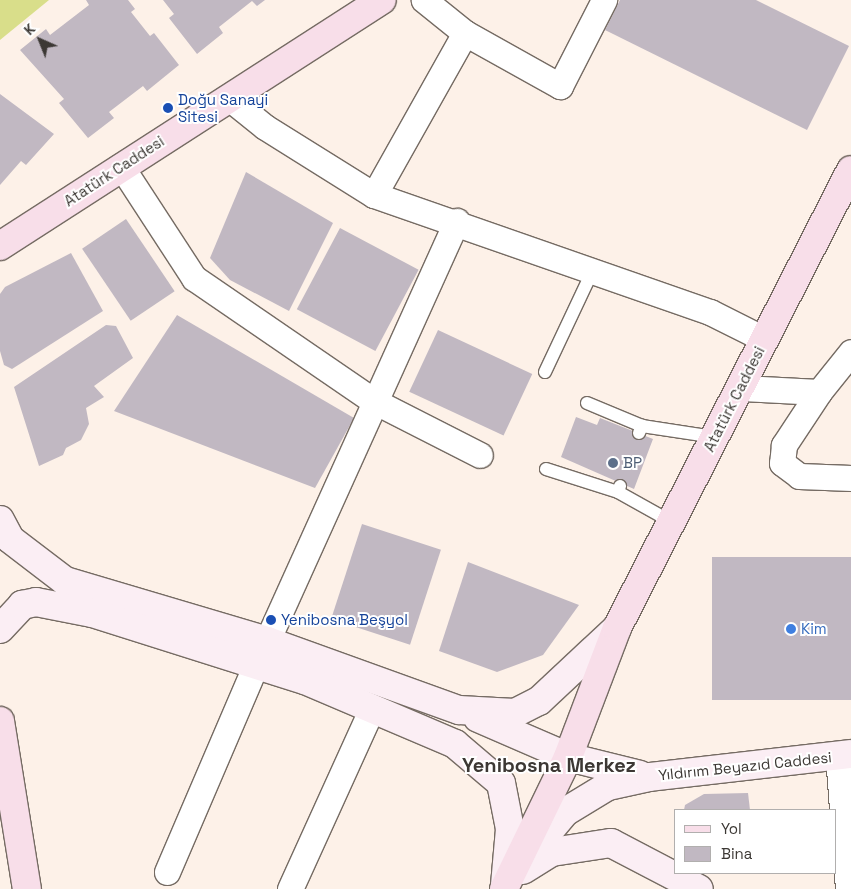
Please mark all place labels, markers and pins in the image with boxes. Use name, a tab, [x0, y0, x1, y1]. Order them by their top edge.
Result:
place label: Doğu Sanayi Sitesi	[178, 90, 268, 125]
marker: Doğu Sanayi Sitesi	[162, 102, 174, 114]
place label: BP	[623, 454, 642, 472]
marker: BP	[607, 457, 619, 469]
place label: Yenibosna Beşyol	[281, 611, 408, 629]
marker: Yenibosna Beşyol	[265, 614, 277, 626]
place label: Kim	[801, 620, 827, 638]
marker: Kim	[785, 623, 797, 635]

